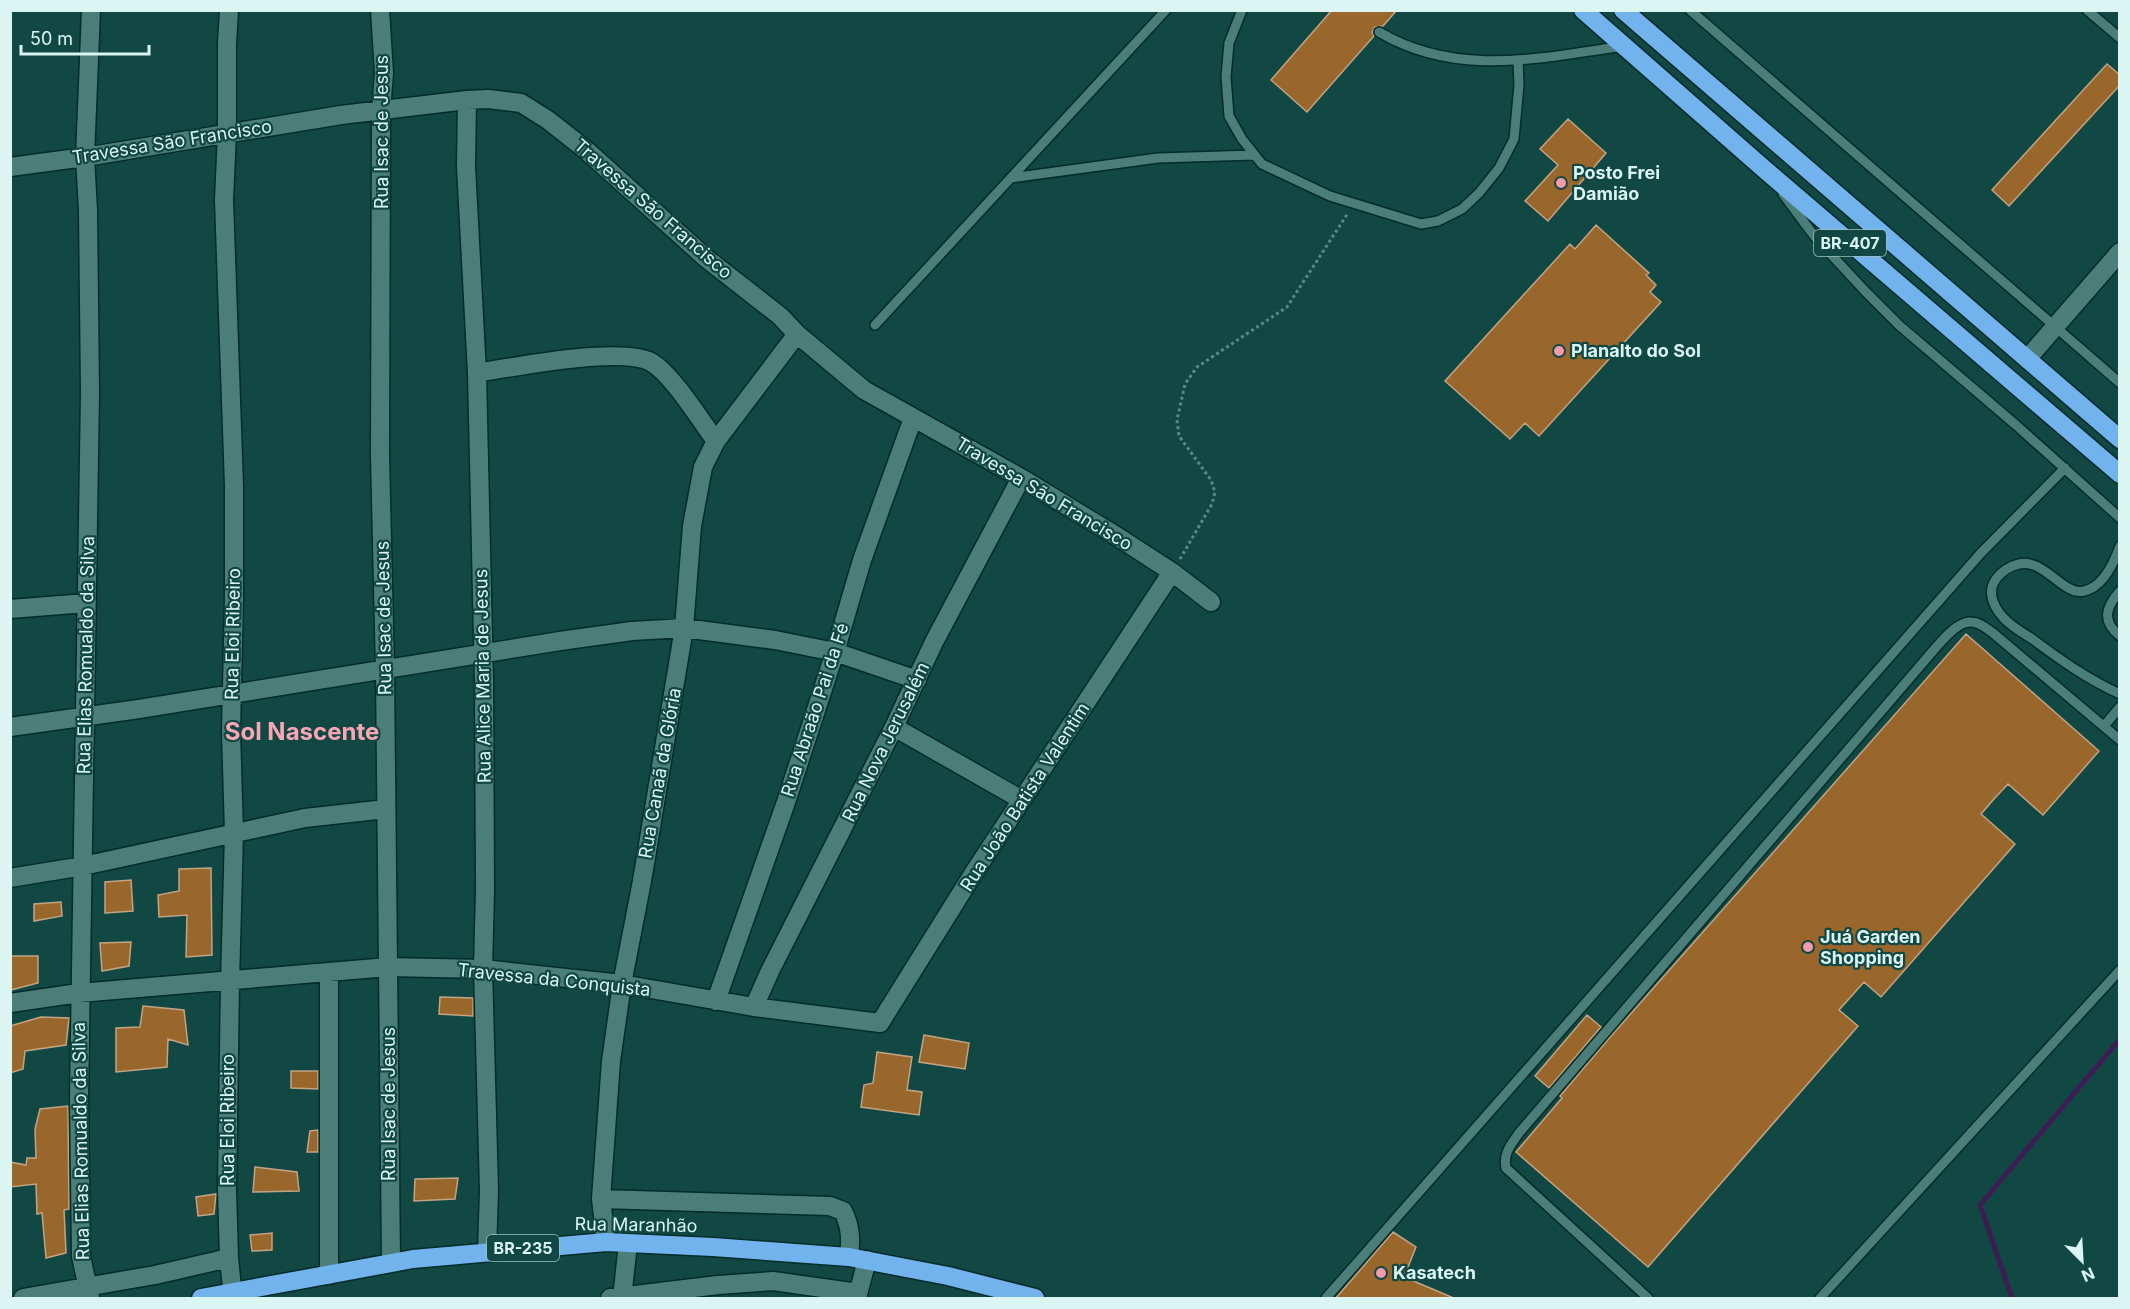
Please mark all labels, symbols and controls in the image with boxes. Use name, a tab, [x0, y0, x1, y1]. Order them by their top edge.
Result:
scale bar	[21, 18, 148, 56]
text: 50 m	[30, 28, 73, 49]
street label: Rua Isac de Jesus	[371, 55, 392, 209]
street label: Travessa São Francisco	[71, 115, 273, 168]
street label: Travessa São Francisco	[570, 134, 736, 283]
place label: Posto Frei Damião	[1573, 162, 1660, 204]
marker: Posto Frei Damião	[1554, 176, 1568, 190]
road number: BR-407	[1814, 230, 1886, 256]
place label: Planalto do Sol	[1571, 340, 1701, 361]
marker: Planalto do Sol	[1552, 344, 1566, 358]
street label: Travessa São Francisco	[952, 433, 1136, 555]
street label: Rua Elias Romualdo da Silva	[73, 536, 98, 774]
street label: Rua Isac de Jesus	[372, 541, 395, 695]
street label: Rua Eloi Ribeiro	[221, 568, 244, 700]
street label: Rua Alice Maria de Jesus	[470, 569, 495, 783]
street label: Rua Abraão Pai da Fé	[777, 620, 853, 799]
street label: Rua Nova Jerusalém	[838, 659, 933, 825]
street label: Rua Canaã da Glória	[634, 686, 685, 860]
street label: Rua João Batista Valentim	[956, 699, 1093, 895]
district label: Sol Nascente	[225, 717, 379, 746]
place label: Juá Garden Shopping	[1820, 926, 1921, 968]
marker: Juá Garden Shopping	[1801, 940, 1815, 954]
street label: Travessa da Conquista	[456, 959, 652, 1000]
street label: Rua Elias Romualdo da Silva	[68, 1022, 93, 1260]
street label: Rua Isac de Jesus	[378, 1027, 399, 1181]
street label: Rua Eloi Ribeiro	[217, 1054, 238, 1186]
street label: Rua Maranhão	[574, 1213, 698, 1236]
north arrow	[2052, 1231, 2112, 1291]
road number: BR-235	[487, 1235, 559, 1261]
place label: Kasatech	[1393, 1262, 1476, 1283]
text: N	[2078, 1263, 2098, 1286]
marker: Kasatech	[1374, 1266, 1388, 1280]

